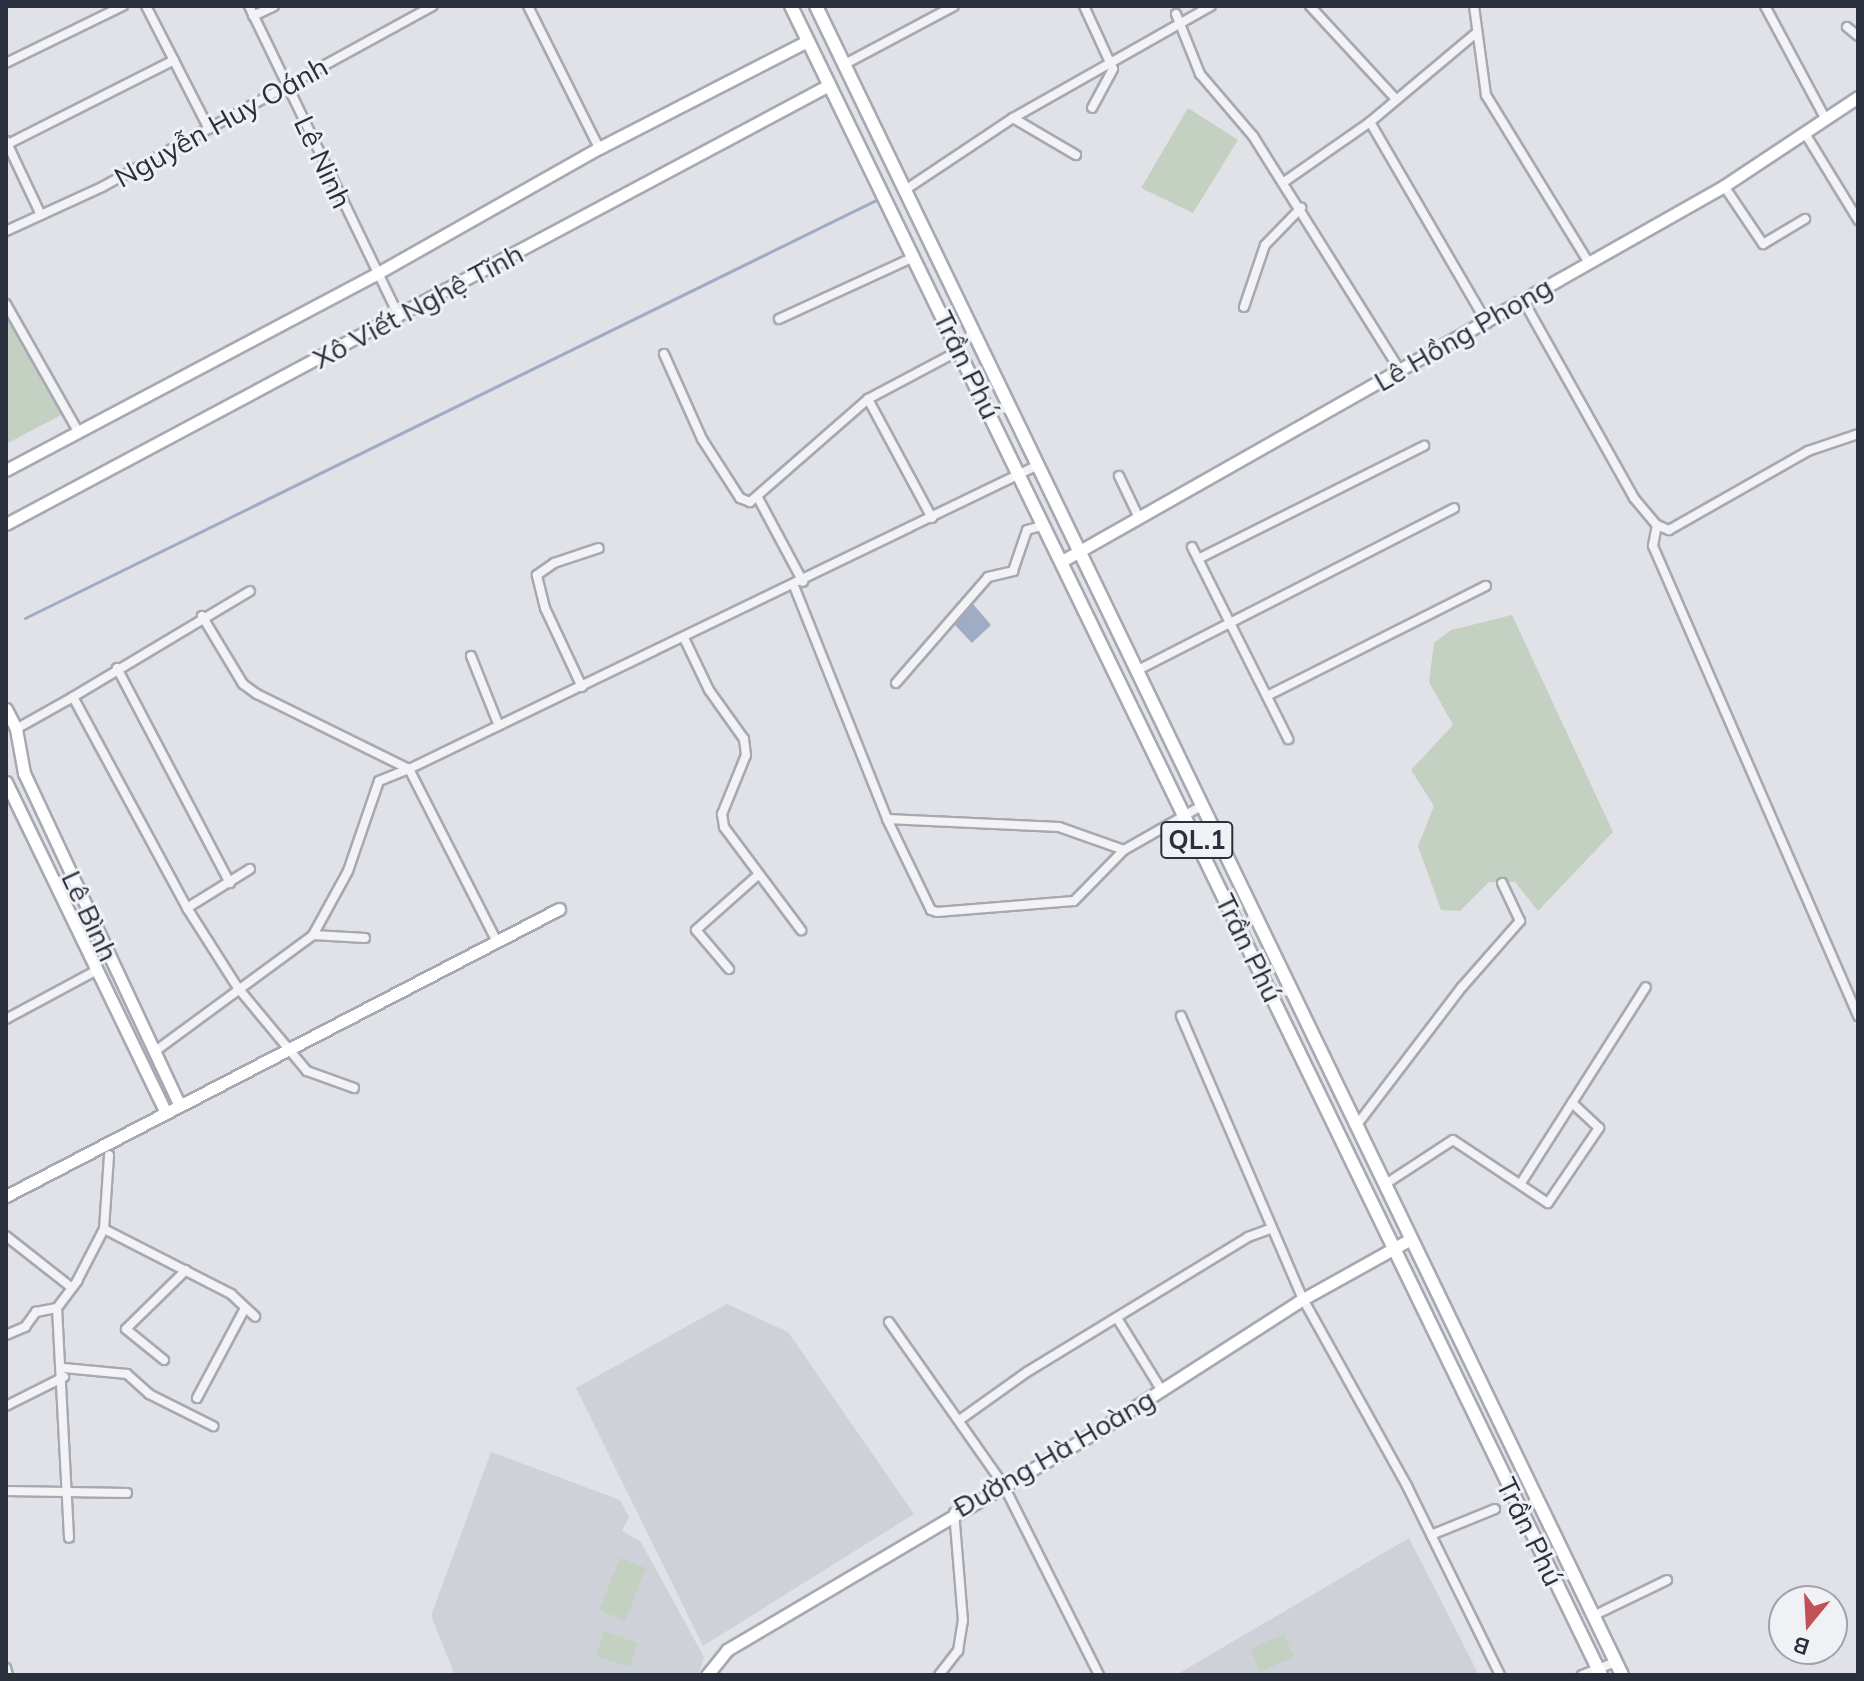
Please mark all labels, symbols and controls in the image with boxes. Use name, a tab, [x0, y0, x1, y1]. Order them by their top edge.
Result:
street label: Nguyễn Huy Oánh	[109, 49, 333, 195]
street label: Lê Ninh	[287, 110, 359, 214]
street label: Xô Viết Nghệ Tĩnh	[307, 236, 529, 376]
street label: Lê Hồng Phong	[1368, 270, 1558, 398]
street label: Trần Phú	[926, 305, 1008, 425]
road number: QL.1	[1159, 818, 1235, 862]
street label: Lê Bình	[54, 865, 126, 967]
street label: Trần Phú	[1208, 888, 1290, 1008]
street label: Đường Hà Hoàng	[947, 1382, 1161, 1524]
street label: Trần Phú	[1489, 1472, 1571, 1592]
north arrow	[1768, 1585, 1848, 1665]
text: B	[1790, 1630, 1813, 1662]

